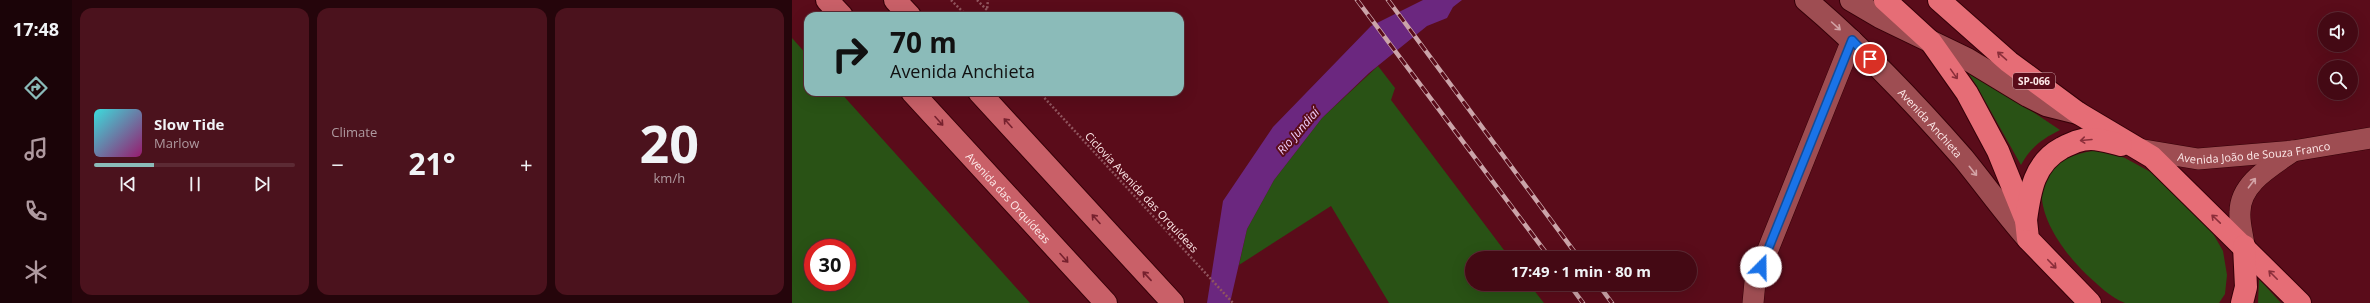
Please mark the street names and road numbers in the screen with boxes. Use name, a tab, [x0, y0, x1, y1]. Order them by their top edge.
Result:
road number: SP-066	[2013, 73, 2055, 89]
street label: Avenida Anchieta	[1895, 85, 1966, 160]
street label: Ciclovia Avenida das Orquídeas	[1082, 128, 1202, 256]
street label: Avenida João de Souza Franco	[2177, 137, 2332, 167]
street label: Avenida das Orquídeas	[963, 149, 1054, 246]

